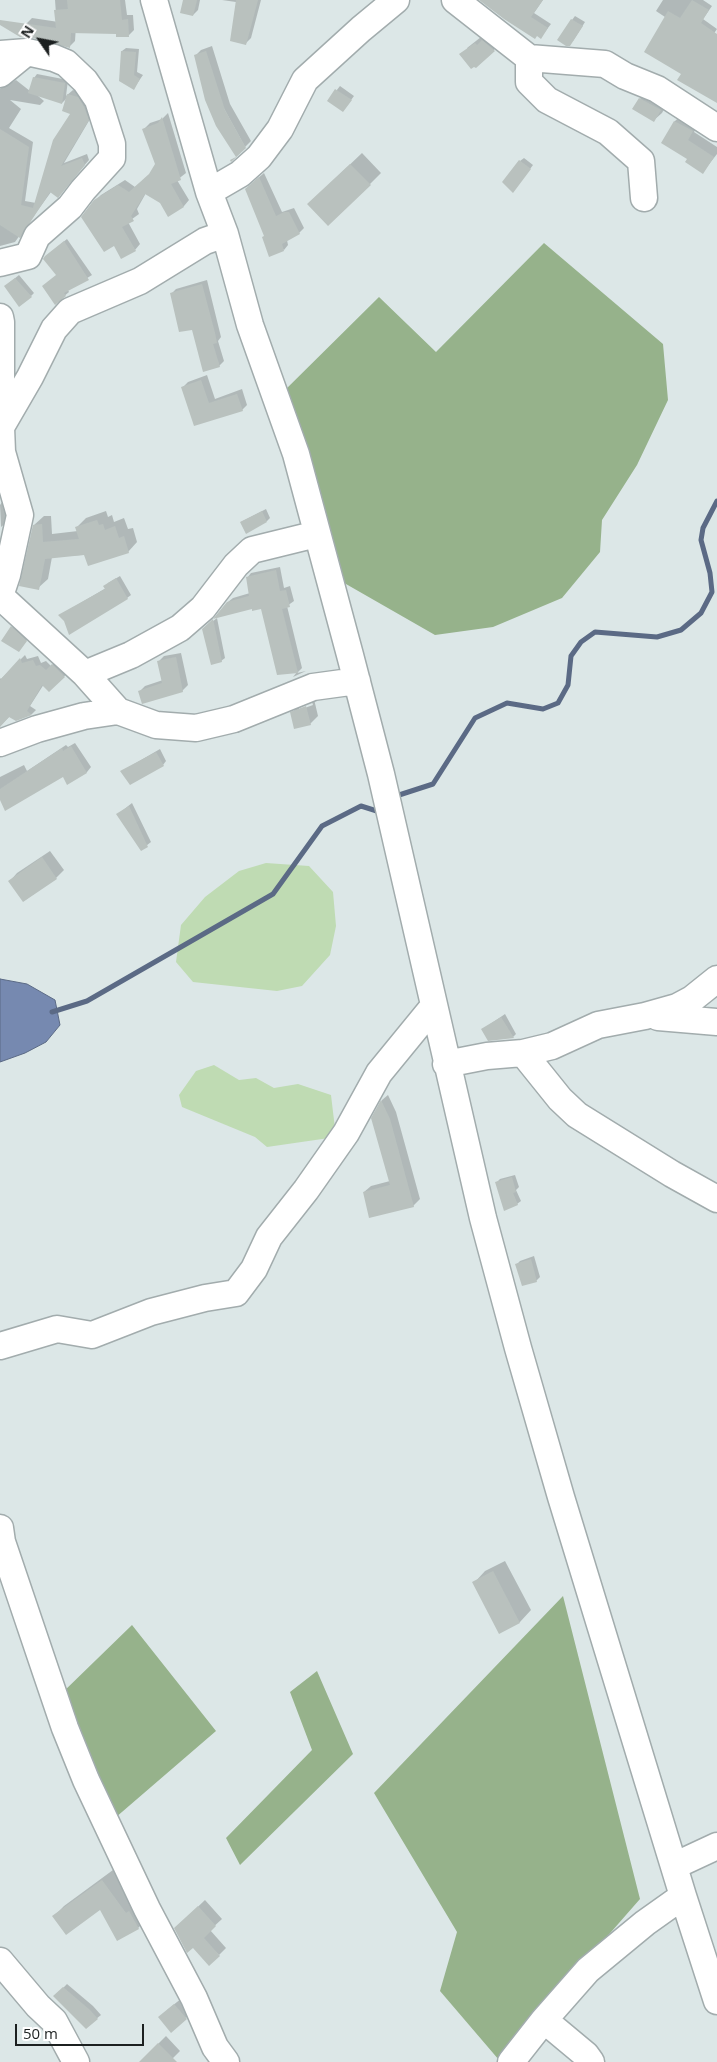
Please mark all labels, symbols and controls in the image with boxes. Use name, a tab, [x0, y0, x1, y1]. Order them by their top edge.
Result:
north arrow	[15, 15, 65, 65]
text: N	[16, 22, 38, 42]
scale bar	[18, 2014, 146, 2046]
text: 50 m	[23, 2023, 58, 2043]

